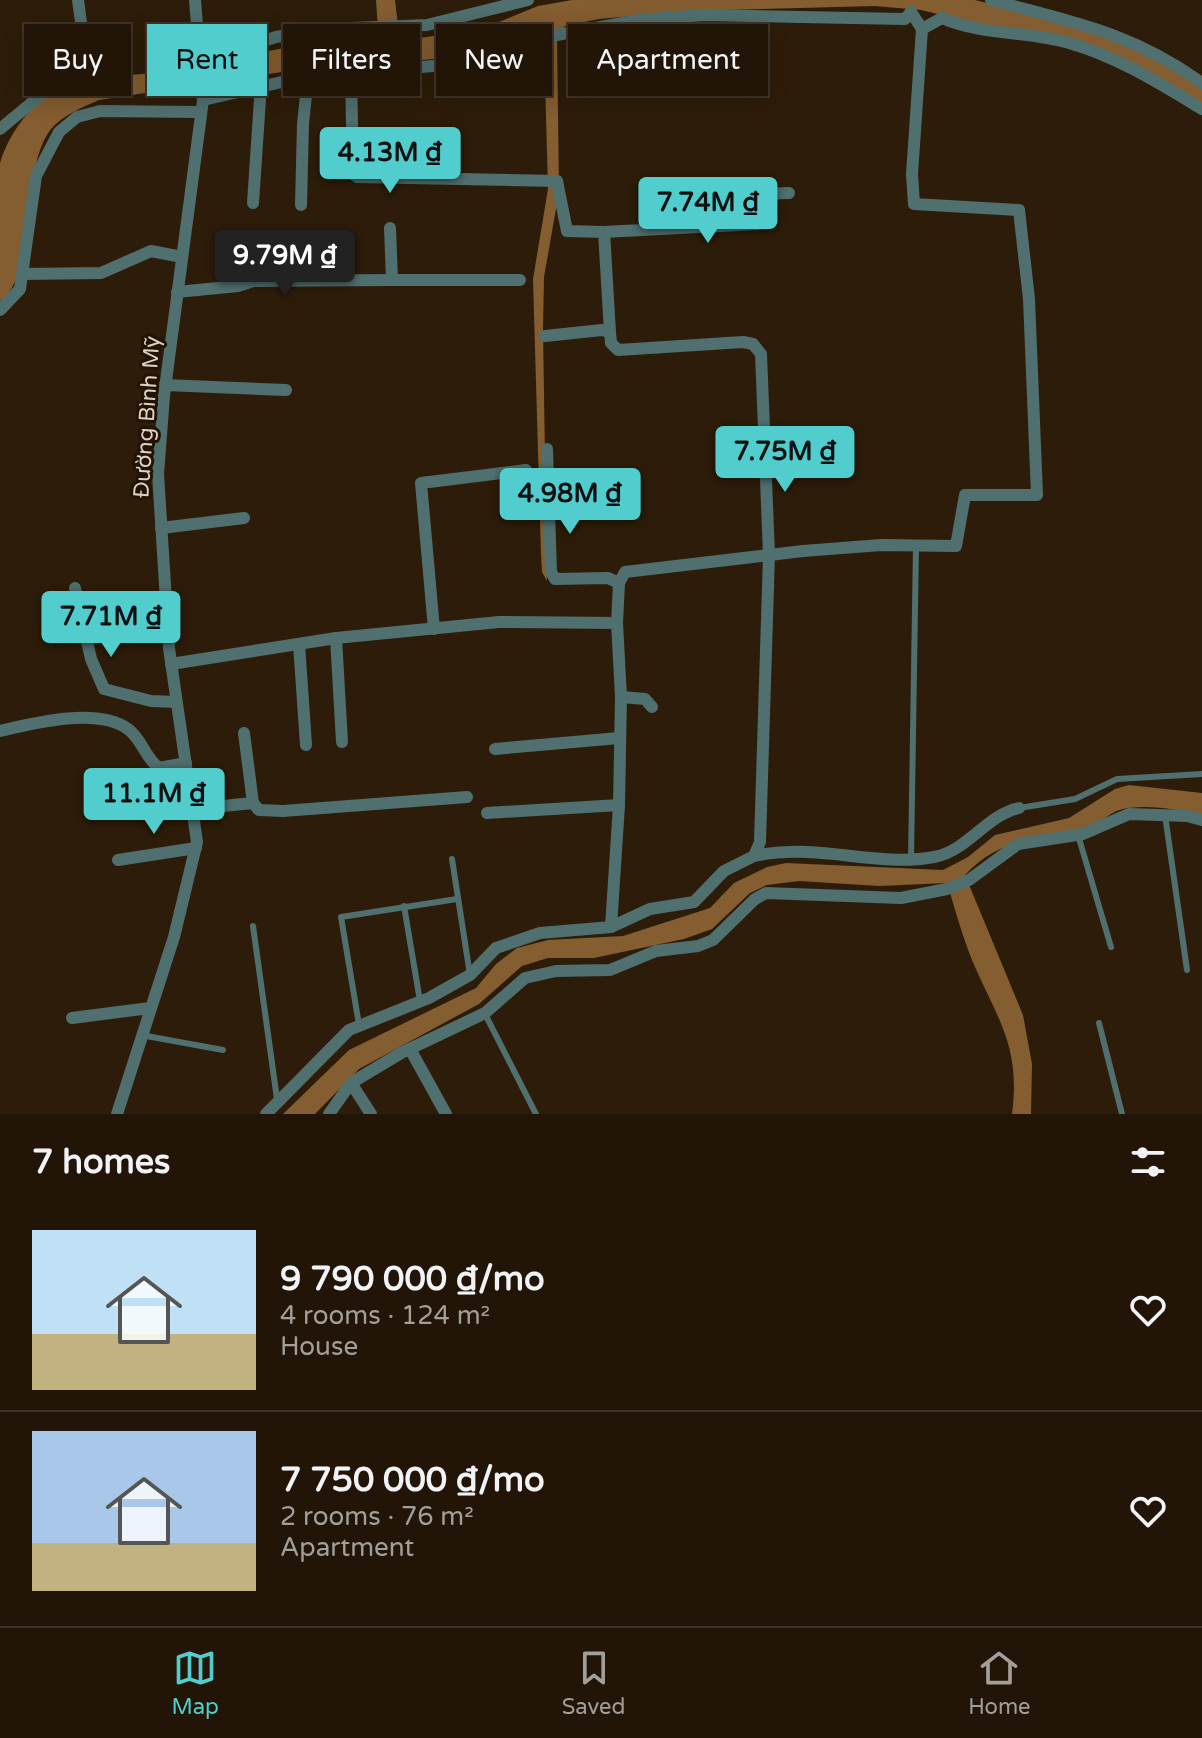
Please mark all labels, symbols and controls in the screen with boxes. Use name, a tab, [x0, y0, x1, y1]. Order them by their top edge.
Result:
chip: Buy	[24, 24, 131, 96]
chip: Rent	[147, 24, 267, 96]
chip: Filters	[283, 24, 420, 96]
chip: New	[436, 24, 552, 96]
chip: Apartment	[568, 24, 768, 96]
pin: 4.13M ₫	[316, 127, 464, 195]
text: 4.13M ₫	[338, 137, 442, 168]
pin: 7.74M ₫	[634, 177, 782, 245]
text: 7.74M ₫	[656, 187, 760, 218]
pin: 9.79M ₫	[211, 230, 359, 298]
text: 9.79M ₫	[233, 240, 337, 271]
street label: Đường Bình Mỹ	[128, 335, 166, 499]
pin: 7.75M ₫	[711, 426, 859, 494]
text: 7.75M ₫	[733, 436, 837, 467]
pin: 4.98M ₫	[496, 468, 644, 536]
text: 4.98M ₫	[518, 478, 622, 509]
pin: 7.71M ₫	[37, 591, 185, 659]
text: 7.71M ₫	[59, 601, 163, 632]
pin: 11.1M ₫	[80, 768, 228, 836]
text: 11.1M ₫	[102, 778, 206, 809]
icon: filters	[1126, 1140, 1170, 1184]
text: 7 homes	[32, 1142, 170, 1183]
text: 9 790 000 ₫/mo	[280, 1259, 545, 1300]
icon: home	[96, 1262, 192, 1358]
icon: heart	[1126, 1288, 1170, 1332]
text: 4 rooms · 124 m²	[280, 1300, 490, 1331]
text: House	[280, 1331, 358, 1362]
text: 7 750 000 ₫/mo	[280, 1460, 545, 1501]
icon: home	[96, 1463, 192, 1559]
icon: heart	[1126, 1489, 1170, 1533]
text: 2 rooms · 76 m²	[280, 1501, 474, 1532]
text: Apartment	[280, 1532, 414, 1563]
tab: Map	[171, 1646, 219, 1720]
tab: Saved	[562, 1646, 625, 1720]
tab: Home	[968, 1646, 1031, 1720]

